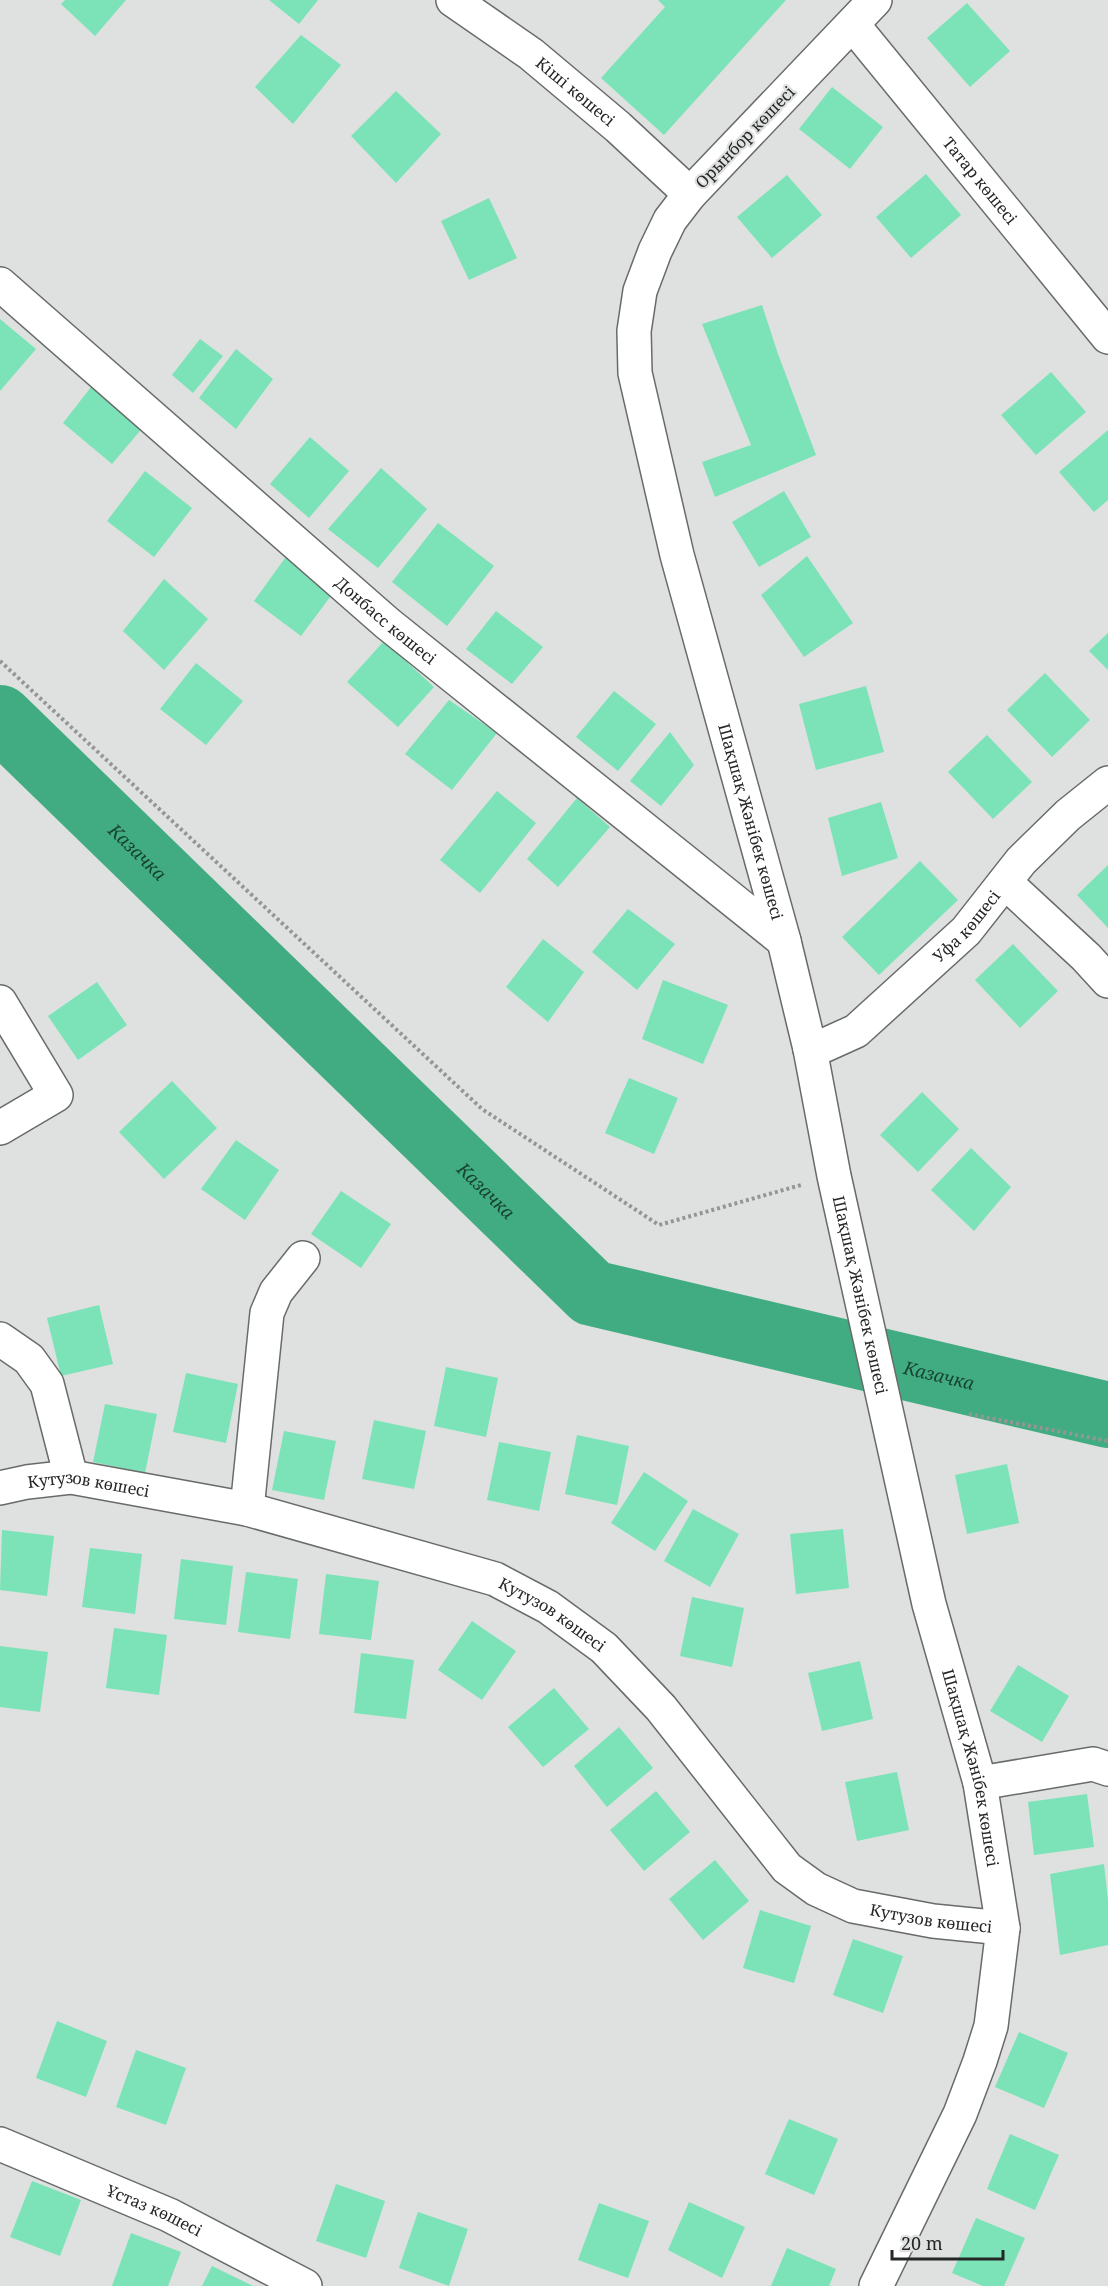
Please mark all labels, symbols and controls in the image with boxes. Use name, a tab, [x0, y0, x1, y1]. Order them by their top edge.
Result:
street label: Кіші көшесі	[531, 52, 620, 131]
street label: Орынбор көшесі	[690, 81, 800, 193]
street label: Татар көшесі	[938, 132, 1023, 229]
street label: Донбасс көшесі	[331, 572, 441, 670]
street label: Шақшақ Жәнібек көшесі	[713, 721, 789, 923]
water label: Казачка	[103, 817, 172, 885]
street label: Уфа көшесі	[928, 885, 1005, 967]
water label: Казачка	[452, 1156, 520, 1224]
street label: Шақшақ Жәнібек көшесі	[828, 1193, 893, 1397]
water label: Казачка	[900, 1355, 977, 1395]
street label: Кутузов көшесі	[26, 1466, 152, 1502]
street label: Кутузов көшесі	[495, 1572, 611, 1657]
street label: Шақшақ Жәнібек көшесі	[937, 1666, 1004, 1869]
street label: Кутузов көшесі	[868, 1898, 994, 1938]
street label: Ұстаз көшесі	[102, 2179, 207, 2242]
scale bar	[892, 2223, 1003, 2261]
text: 20 m	[901, 2231, 943, 2255]

